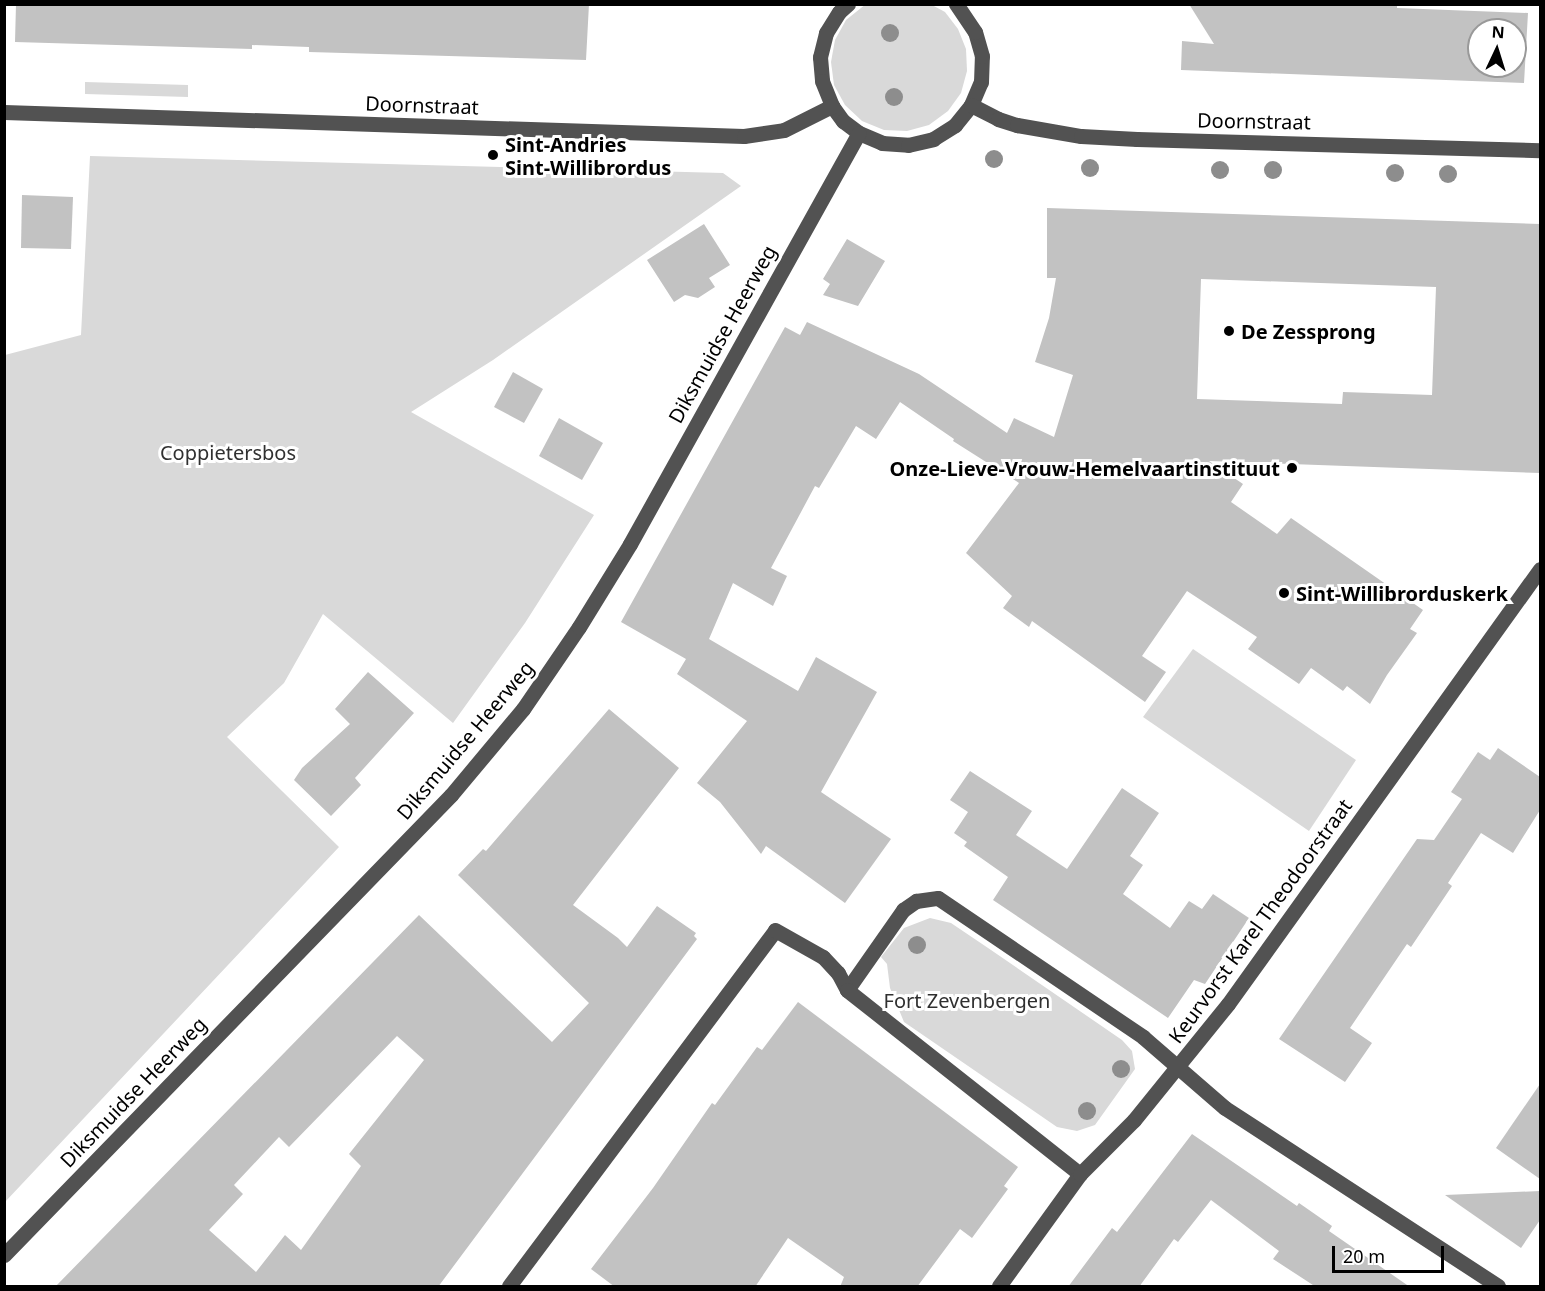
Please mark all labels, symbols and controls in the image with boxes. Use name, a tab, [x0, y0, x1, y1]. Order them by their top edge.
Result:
north arrow	[1467, 18, 1527, 78]
text: N	[1491, 21, 1505, 43]
street label: Doornstraat	[365, 91, 479, 119]
street label: Doornstraat	[1197, 108, 1311, 134]
place label: Sint-Andries Sint-Willibrordus	[505, 132, 671, 179]
marker: Sint-Andries Sint-Willibrordus	[486, 148, 500, 162]
street label: Diksmuidse Heerweg	[663, 241, 781, 427]
place label: De Zessprong	[1241, 319, 1376, 343]
marker: De Zessprong	[1222, 324, 1236, 338]
park label: Coppietersbos	[160, 440, 296, 464]
place label: Onze-Lieve-Vrouw-Hemelvaartinstituut	[889, 456, 1280, 480]
marker: Onze-Lieve-Vrouw-Hemelvaartinstituut	[1285, 461, 1299, 475]
place label: Sint-Willibrorduskerk	[1296, 581, 1508, 605]
marker: Sint-Willibrorduskerk	[1277, 586, 1291, 600]
street label: Diksmuidse Heerweg	[392, 656, 538, 824]
street label: Keurvorst Karel Theodoorstraat	[1163, 794, 1357, 1048]
park label: Fort Zevenbergen	[884, 988, 1050, 1012]
street label: Diksmuidse Heerweg	[55, 1012, 211, 1172]
scale bar	[1335, 1234, 1448, 1272]
text: 20 m	[1343, 1244, 1385, 1268]

